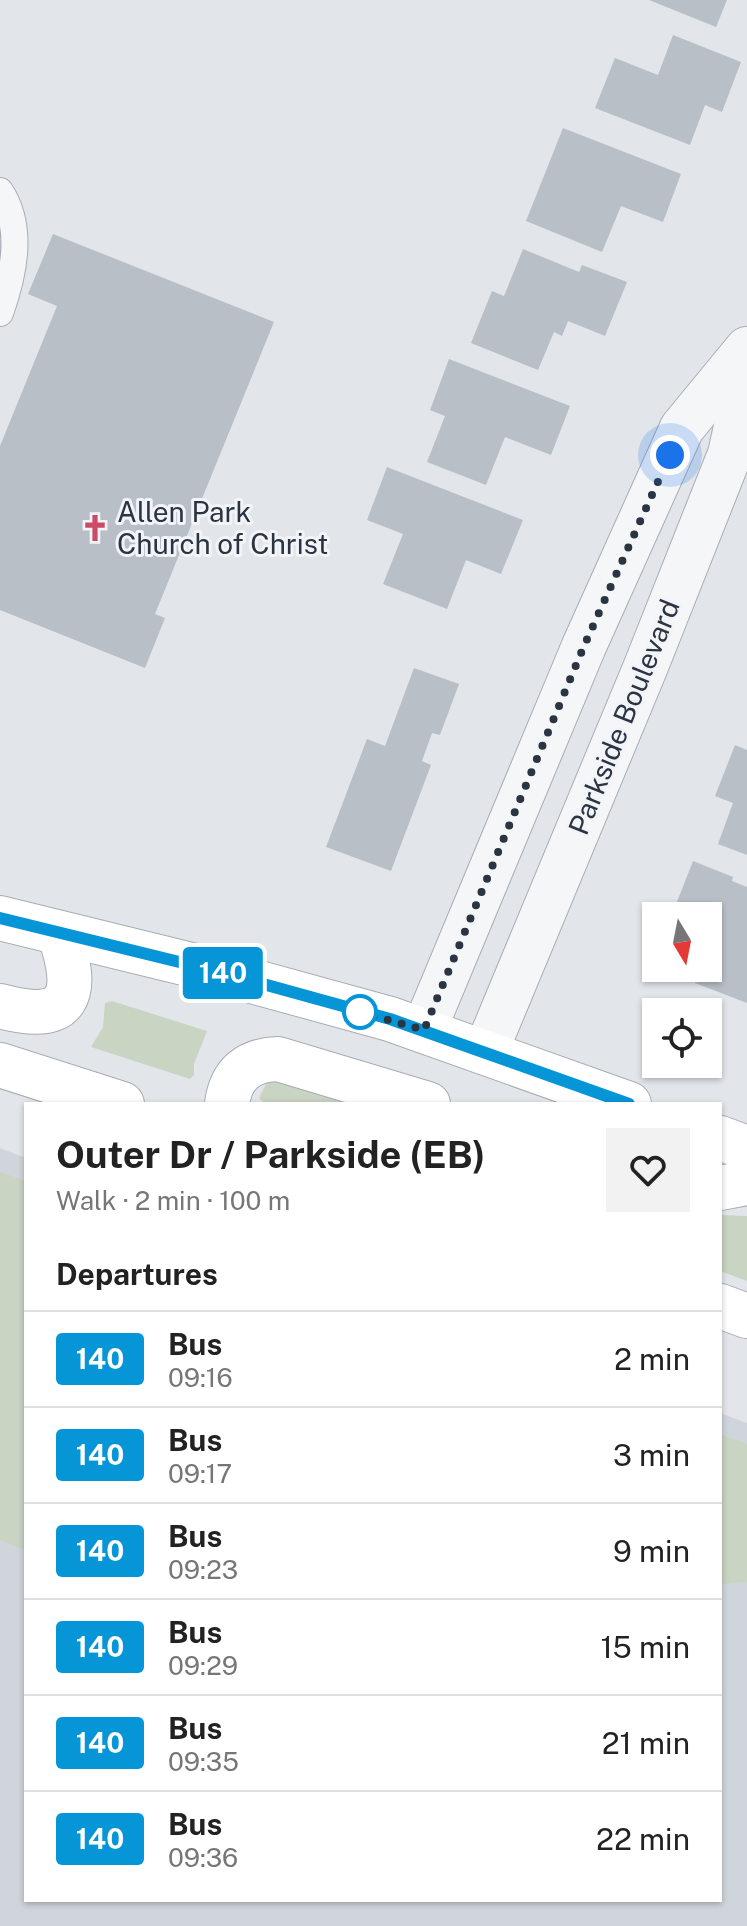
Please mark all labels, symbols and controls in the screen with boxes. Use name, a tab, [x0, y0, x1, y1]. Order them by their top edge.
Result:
your location	[650, 435, 690, 475]
place label: Allen Park Church of Christ	[117, 495, 328, 560]
church icon: Allen Park Church of Christ	[80, 513, 110, 543]
street label: Parkside Boulevard	[561, 594, 686, 839]
north arrow	[642, 902, 722, 982]
map controls	[642, 902, 722, 1078]
line badge: 140	[177, 947, 269, 999]
text: 140	[199, 956, 247, 989]
unlabelled marker	[343, 995, 377, 1029]
button: locate	[642, 998, 722, 1078]
button: heart	[606, 1128, 690, 1212]
text: Outer Dr / Parkside (EB)	[56, 1132, 485, 1177]
text: Walk · 2 min · 100 m	[56, 1185, 290, 1216]
text: Departures	[56, 1256, 218, 1292]
text: Bus	[168, 1326, 222, 1362]
text: 2 min	[614, 1341, 690, 1377]
text: 140	[76, 1342, 124, 1375]
text: 09:16	[168, 1362, 233, 1393]
text: Bus	[168, 1422, 222, 1458]
text: 3 min	[613, 1437, 690, 1473]
text: 140	[76, 1438, 124, 1471]
text: 09:17	[168, 1458, 232, 1489]
text: Bus	[168, 1518, 222, 1554]
text: 9 min	[613, 1533, 690, 1569]
text: 140	[76, 1534, 124, 1567]
text: 09:23	[168, 1554, 238, 1585]
text: Bus	[168, 1614, 222, 1650]
text: 15 min	[600, 1629, 690, 1665]
text: 140	[76, 1630, 124, 1663]
text: 09:29	[168, 1650, 238, 1681]
text: Bus	[168, 1710, 222, 1746]
text: 21 min	[602, 1725, 690, 1761]
text: 140	[76, 1726, 124, 1759]
text: 09:35	[168, 1746, 239, 1777]
text: Bus	[168, 1806, 222, 1842]
text: 22 min	[596, 1821, 690, 1857]
text: 140	[76, 1822, 124, 1855]
text: 09:36	[168, 1842, 238, 1873]

